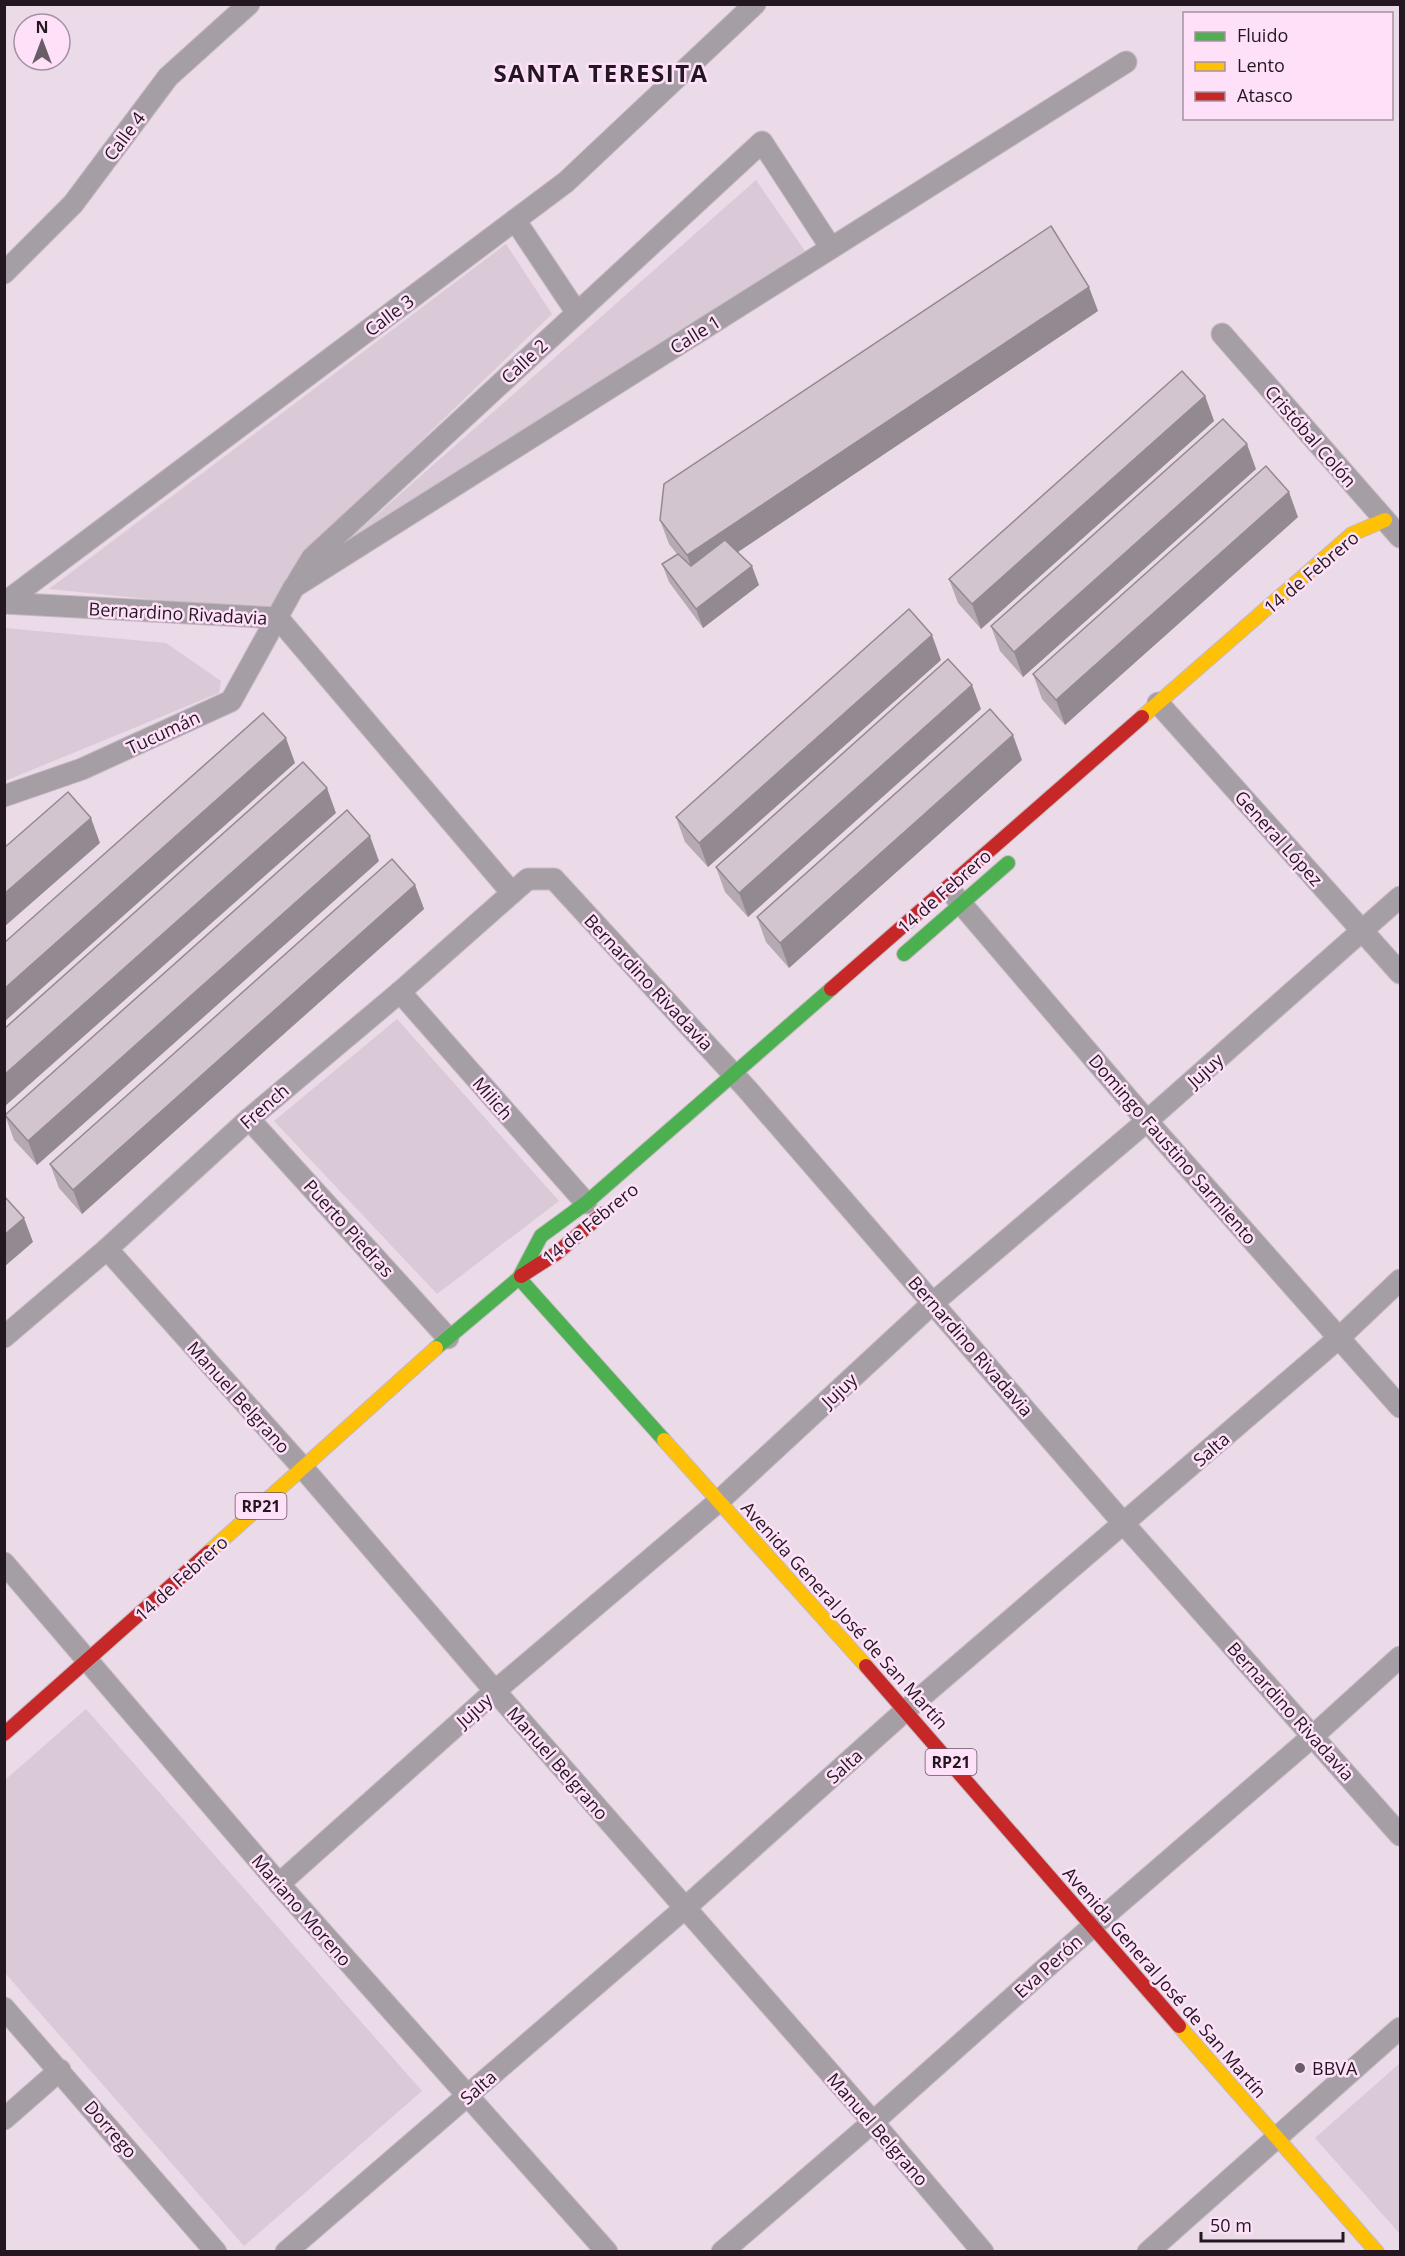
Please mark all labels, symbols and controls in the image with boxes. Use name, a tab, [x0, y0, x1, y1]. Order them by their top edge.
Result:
north arrow	[12, 12, 72, 72]
legend	[1183, 12, 1393, 120]
text: N	[35, 16, 49, 38]
text: Fluido	[1237, 23, 1288, 47]
text: Lento	[1237, 53, 1285, 77]
district label: SANTA TERESITA	[493, 56, 709, 89]
text: Atasco	[1237, 83, 1293, 107]
street label: Calle 4	[98, 107, 150, 165]
street label: Calle 3	[360, 289, 418, 341]
street label: Calle 1	[665, 309, 725, 359]
street label: Calle 2	[496, 333, 552, 389]
street label: Cristóbal Colón	[1260, 380, 1362, 492]
street label: 14 de Febrero	[1258, 525, 1364, 619]
street label: Bernardino Rivadavia	[88, 596, 268, 630]
street label: Tucumán	[122, 705, 204, 759]
street label: General López	[1230, 785, 1328, 891]
street label: 14 de Febrero	[892, 844, 996, 938]
street label: Bernardino Rivadavia	[579, 908, 719, 1056]
street label: Jujuy	[1180, 1047, 1229, 1094]
street label: Domingo Faustino Sarmiento	[1084, 1049, 1262, 1249]
street label: Milich	[468, 1071, 518, 1125]
street label: French	[234, 1078, 294, 1134]
street label: Puerto Piedras	[299, 1174, 399, 1282]
street label: 14 de Febrero	[537, 1177, 643, 1269]
street label: Bernardino Rivadavia	[903, 1271, 1039, 1421]
street label: Manuel Belgrano	[182, 1336, 296, 1458]
street label: Jujuy	[815, 1367, 863, 1414]
street label: Salta	[1188, 1427, 1234, 1471]
road number: RP21	[236, 1493, 286, 1519]
street label: Avenida General José de San Martín	[736, 1496, 954, 1734]
street label: 14 de Febrero	[129, 1530, 233, 1626]
street label: Bernardino Rivadavia	[1222, 1637, 1360, 1785]
street label: Jujuy	[449, 1687, 498, 1734]
street label: Manuel Belgrano	[502, 1701, 614, 1825]
street label: Salta	[821, 1743, 867, 1789]
road number: RP21	[926, 1749, 976, 1775]
street label: Mariano Moreno	[247, 1849, 357, 1971]
street label: Avenida General José de San Martín	[1058, 1861, 1272, 2103]
street label: Eva Perón	[1009, 1929, 1087, 2003]
place label: BBVA	[1312, 2056, 1358, 2080]
marker: BBVA	[1293, 2061, 1307, 2075]
street label: Salta	[455, 2065, 501, 2109]
street label: Manuel Belgrano	[822, 2067, 934, 2191]
street label: Dorrego	[79, 2095, 143, 2163]
scale bar	[1201, 2205, 1344, 2243]
text: 50 m	[1210, 2213, 1252, 2237]

